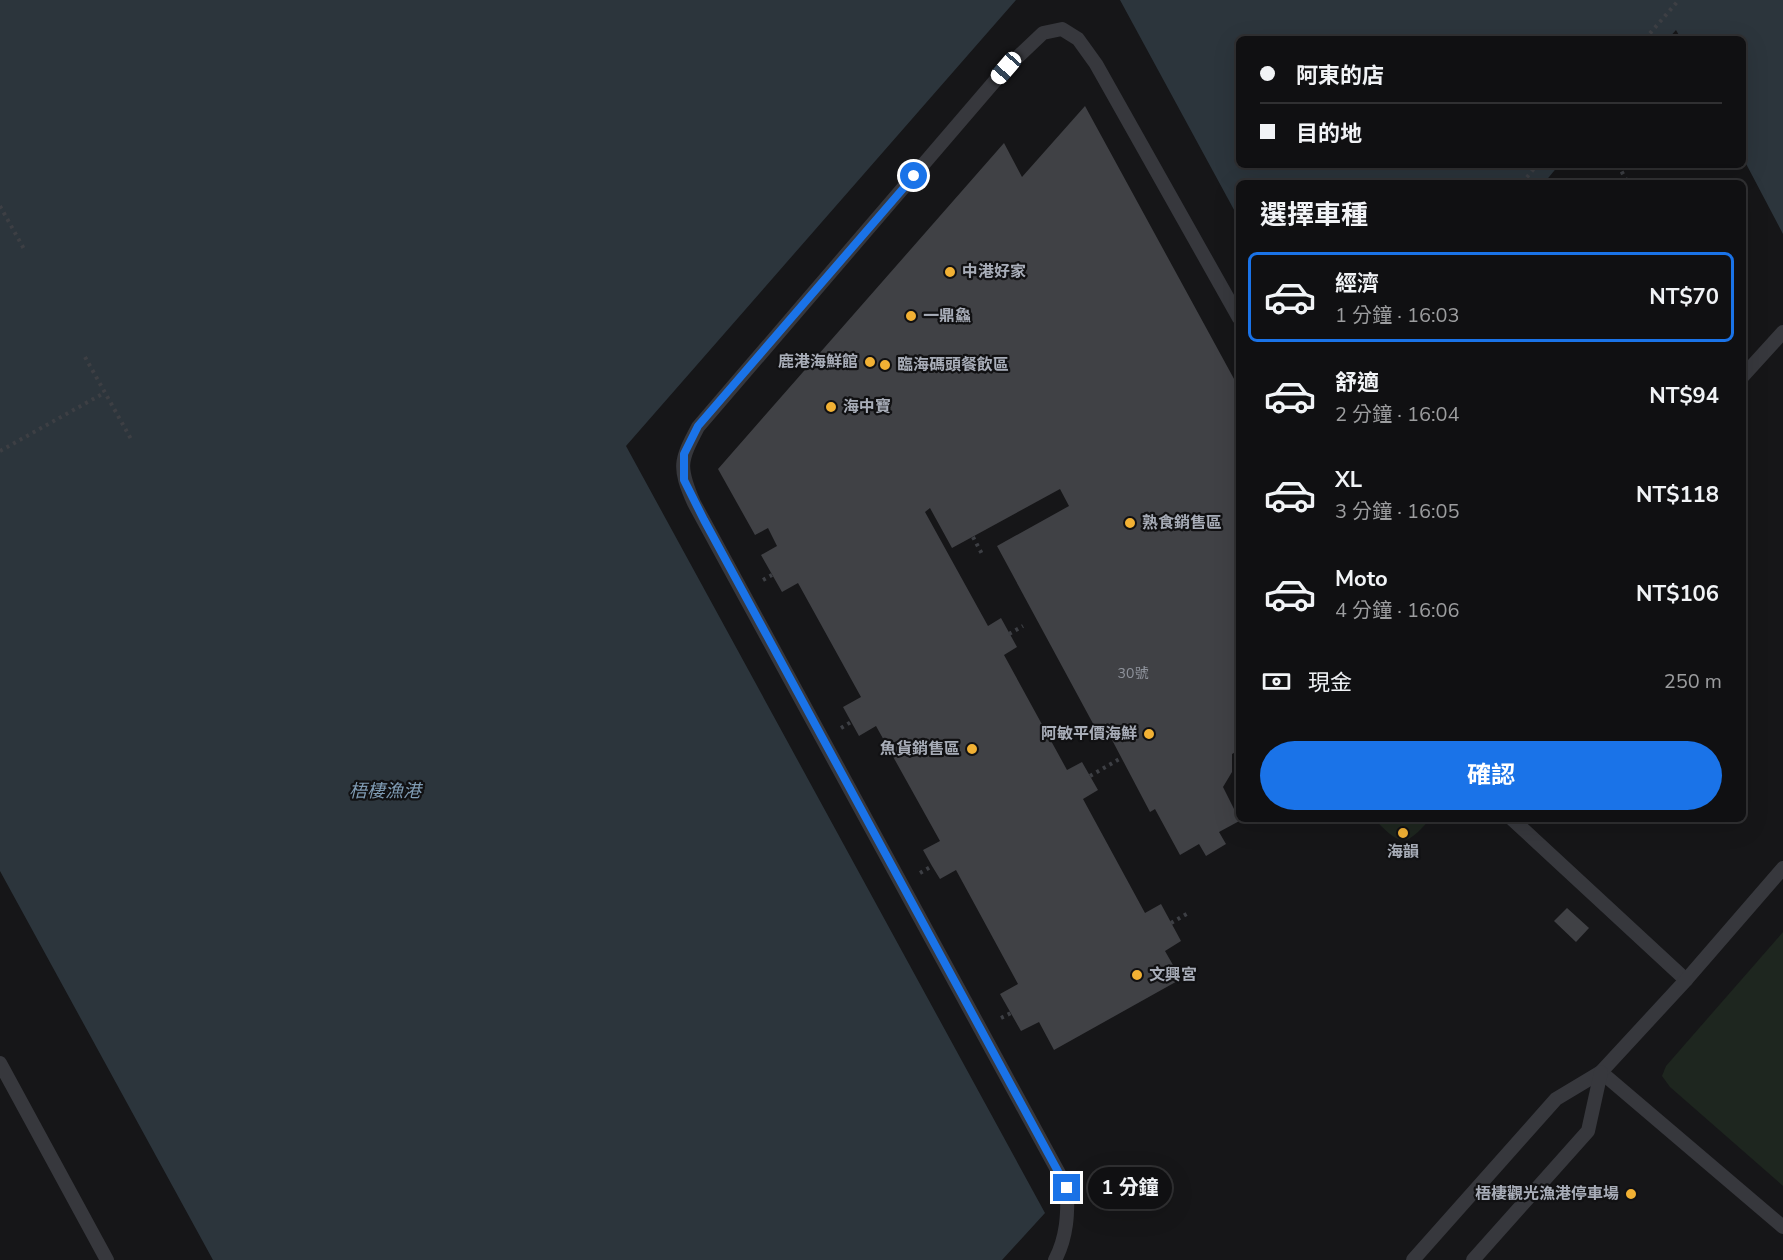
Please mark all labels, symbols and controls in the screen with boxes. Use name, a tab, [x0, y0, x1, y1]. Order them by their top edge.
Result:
car	[987, 49, 1025, 87]
text: 阿東的店	[1296, 61, 1384, 91]
text: 目的地	[1296, 119, 1362, 149]
route start	[900, 162, 927, 189]
text: 選擇車種	[1260, 197, 1368, 234]
place label: 中港好家	[962, 261, 1026, 283]
marker: 中港好家	[943, 265, 957, 279]
text: 經濟	[1335, 269, 1379, 299]
icon: car	[1263, 270, 1317, 324]
text: NT$70	[1649, 282, 1719, 312]
text: 1 分鐘 · 16:03	[1335, 302, 1460, 329]
place label: 一鼎鱻	[923, 305, 971, 327]
marker: 一鼎鱻	[904, 309, 918, 323]
place label: 鹿港海鮮館	[778, 351, 858, 373]
place label: 臨海碼頭餐飲區	[897, 354, 1009, 376]
marker: 鹿港海鮮館	[863, 355, 877, 369]
marker: 臨海碼頭餐飲區	[878, 358, 892, 372]
text: 舒適	[1335, 368, 1379, 398]
icon: car	[1263, 369, 1317, 423]
text: NT$94	[1649, 381, 1719, 411]
place label: 海中寶	[843, 396, 891, 418]
marker: 海中寶	[824, 400, 838, 414]
text: 2 分鐘 · 16:04	[1335, 401, 1460, 428]
text: XL	[1335, 465, 1362, 495]
icon: car	[1263, 468, 1317, 522]
text: NT$118	[1636, 480, 1719, 510]
text: 3 分鐘 · 16:05	[1335, 498, 1460, 525]
place label: 熟食銷售區	[1142, 512, 1222, 534]
marker: 熟食銷售區	[1123, 516, 1137, 530]
text: Moto	[1335, 564, 1388, 594]
icon: car	[1263, 567, 1317, 621]
text: NT$106	[1636, 579, 1719, 609]
text: 4 分鐘 · 16:06	[1335, 597, 1460, 624]
house number: 30號	[1118, 664, 1148, 683]
icon: cash	[1260, 665, 1293, 698]
text: 現金	[1308, 668, 1352, 698]
text: 250 m	[1664, 668, 1722, 695]
place label: 阿敏平價海鮮	[1041, 723, 1137, 745]
marker: 阿敏平價海鮮	[1142, 727, 1156, 741]
place label: 魚貨銷售區	[880, 738, 960, 760]
button: 確認	[1260, 741, 1722, 810]
marker: 魚貨銷售區	[965, 742, 979, 756]
water label: 梧棲漁港	[349, 779, 424, 803]
marker: 海韻	[1396, 826, 1410, 840]
place label: 海韻	[1387, 841, 1419, 863]
place label: 文興宮	[1149, 964, 1197, 986]
marker: 文興宮	[1130, 968, 1144, 982]
callout: 1 分鐘	[1088, 1167, 1172, 1209]
route end	[1053, 1174, 1080, 1201]
text: 1 分鐘	[1101, 1174, 1159, 1201]
place label: 梧棲觀光漁港停車場	[1475, 1183, 1619, 1205]
marker: 梧棲觀光漁港停車場	[1624, 1187, 1638, 1201]

